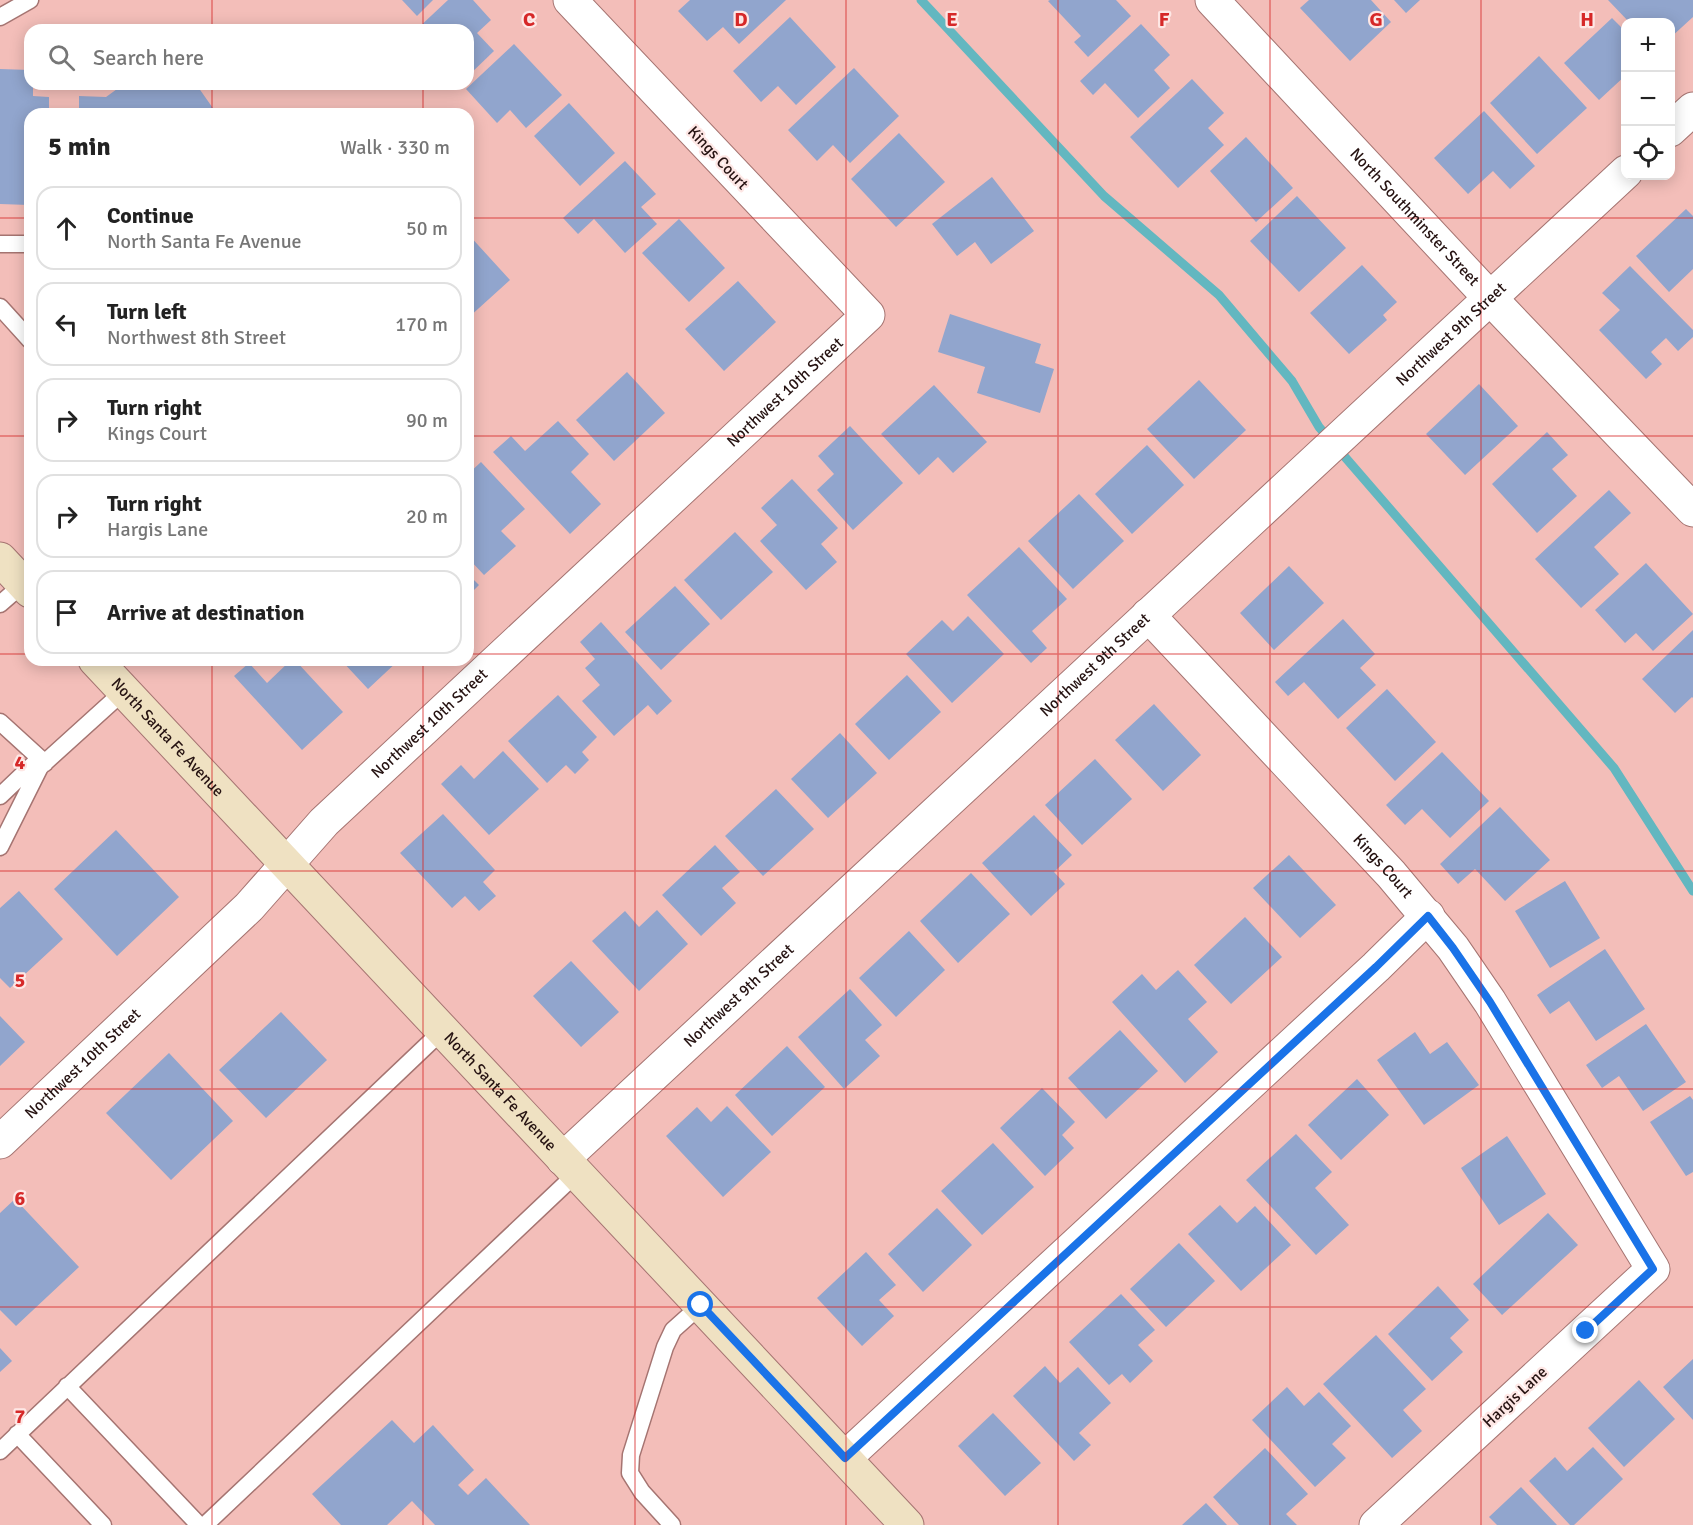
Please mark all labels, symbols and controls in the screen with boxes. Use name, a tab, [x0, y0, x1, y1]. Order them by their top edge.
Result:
text: C	[523, 7, 535, 32]
text: D	[734, 7, 748, 32]
text: E	[946, 7, 958, 32]
text: F	[1159, 7, 1170, 32]
text: G	[1369, 7, 1383, 32]
text: H	[1580, 7, 1594, 32]
map controls	[1621, 18, 1675, 180]
button: +	[1621, 18, 1675, 72]
search box	[24, 24, 474, 90]
icon: search	[45, 41, 78, 74]
text: Search here	[93, 44, 204, 71]
button: −	[1621, 72, 1675, 126]
street label: Kings Court	[683, 122, 753, 194]
button: locate	[1621, 126, 1675, 180]
text: 5 min	[48, 131, 111, 163]
text: Walk · 330 m	[340, 135, 450, 160]
street label: North Southminster Street	[1346, 144, 1484, 290]
text: Continue	[107, 202, 194, 229]
icon: ahead	[50, 212, 83, 245]
text: 50 m	[406, 216, 448, 241]
text: North Santa Fe Avenue	[107, 229, 302, 254]
street label: Northwest 9th Street	[1392, 278, 1511, 390]
text: Turn left	[107, 298, 187, 325]
icon: left	[50, 308, 83, 341]
text: 170 m	[395, 312, 448, 337]
text: Northwest 8th Street	[107, 325, 286, 350]
street label: Northwest 10th Street	[723, 333, 848, 451]
text: Turn right	[107, 394, 202, 421]
icon: right	[50, 404, 83, 437]
text: 90 m	[406, 408, 448, 433]
text: Kings Court	[107, 421, 207, 446]
text: Turn right	[107, 490, 202, 517]
icon: right	[50, 500, 83, 533]
text: 20 m	[406, 504, 448, 529]
text: Hargis Lane	[107, 517, 208, 542]
icon: arrive	[50, 596, 83, 629]
text: Arrive at destination	[107, 599, 304, 626]
street label: Northwest 9th Street	[1036, 609, 1155, 721]
street label: Northwest 10th Street	[367, 664, 492, 783]
street label: North Santa Fe Avenue	[107, 674, 228, 801]
text: 4	[15, 750, 26, 775]
street label: Kings Court	[1349, 830, 1417, 903]
street label: Northwest 9th Street	[680, 939, 798, 1052]
text: 5	[15, 968, 25, 993]
street label: Northwest 10th Street	[21, 1004, 145, 1123]
street label: North Santa Fe Avenue	[440, 1028, 561, 1155]
text: 6	[15, 1186, 26, 1211]
route start	[687, 1291, 713, 1317]
route end	[1572, 1317, 1598, 1343]
street label: Hargis Lane	[1479, 1362, 1551, 1432]
text: 7	[15, 1404, 26, 1429]

